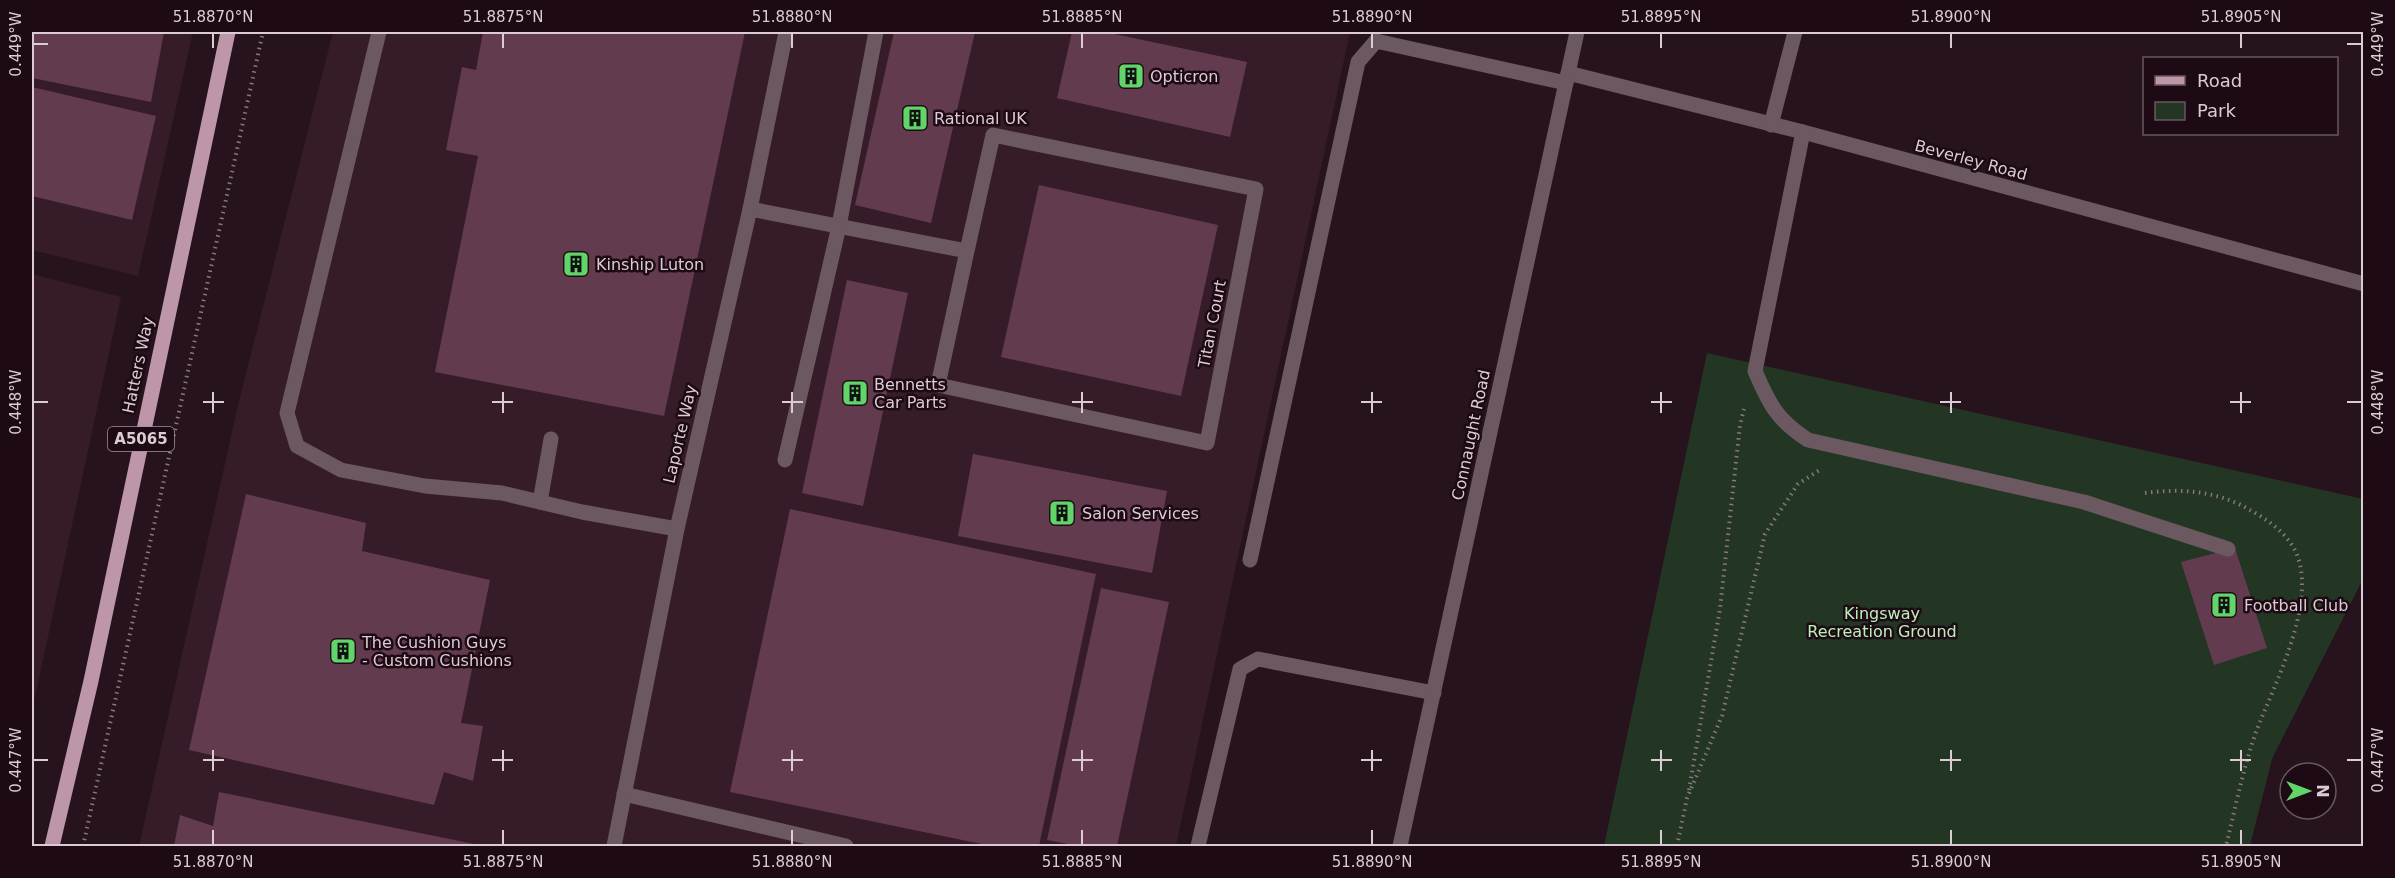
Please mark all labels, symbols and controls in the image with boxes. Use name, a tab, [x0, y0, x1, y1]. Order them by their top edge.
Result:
text: 51.8870°N	[173, 8, 253, 26]
text: 51.8875°N	[463, 8, 543, 26]
text: 51.8880°N	[752, 8, 832, 26]
text: 51.8885°N	[1042, 8, 1122, 26]
text: 51.8890°N	[1332, 8, 1412, 26]
text: 51.8895°N	[1621, 8, 1701, 26]
text: 51.8900°N	[1911, 8, 1991, 26]
text: 51.8905°N	[2201, 8, 2281, 26]
text: 0.449°W	[7, 11, 25, 77]
text: 0.449°W	[2369, 11, 2387, 77]
legend	[2143, 57, 2338, 135]
building icon: Opticron	[1116, 61, 1146, 91]
place label: Opticron	[1150, 67, 1218, 86]
text: Road	[2197, 70, 2242, 91]
text: Park	[2197, 100, 2236, 121]
building icon: Rational UK	[900, 103, 930, 133]
place label: Rational UK	[934, 109, 1027, 128]
street label: Beverley Road	[1913, 136, 2029, 184]
building icon: Kinship Luton	[561, 249, 591, 279]
place label: Kinship Luton	[596, 255, 704, 274]
street label: Titan Court	[1194, 279, 1230, 370]
street label: Hatters Way	[118, 315, 158, 415]
street label: Connaught Road	[1448, 368, 1494, 502]
text: 0.448°W	[7, 369, 25, 435]
text: 0.448°W	[2369, 369, 2387, 435]
place label: Bennetts Car Parts	[874, 375, 947, 412]
building icon: Bennetts Car Parts	[840, 378, 870, 408]
street label: Laporte Way	[659, 383, 701, 485]
road number: A5065	[108, 427, 174, 451]
building icon: Salon Services	[1047, 498, 1077, 528]
place label: Salon Services	[1082, 504, 1199, 523]
building icon: Football Club	[2209, 590, 2239, 620]
place label: Football Club	[2244, 596, 2348, 615]
park label: Kingsway Recreation Ground	[1807, 604, 1957, 641]
place label: The Cushion Guys - Custom Cushions	[361, 633, 512, 670]
building icon: The Cushion Guys - Custom Cushions	[328, 636, 358, 666]
text: 0.447°W	[7, 727, 25, 793]
text: 0.447°W	[2369, 727, 2387, 793]
north arrow	[2278, 761, 2338, 821]
text: N	[2313, 784, 2332, 798]
text: 51.8870°N	[173, 853, 253, 871]
text: 51.8875°N	[463, 853, 543, 871]
text: 51.8880°N	[752, 853, 832, 871]
text: 51.8885°N	[1042, 853, 1122, 871]
text: 51.8890°N	[1332, 853, 1412, 871]
text: 51.8895°N	[1621, 853, 1701, 871]
text: 51.8900°N	[1911, 853, 1991, 871]
text: 51.8905°N	[2201, 853, 2281, 871]

